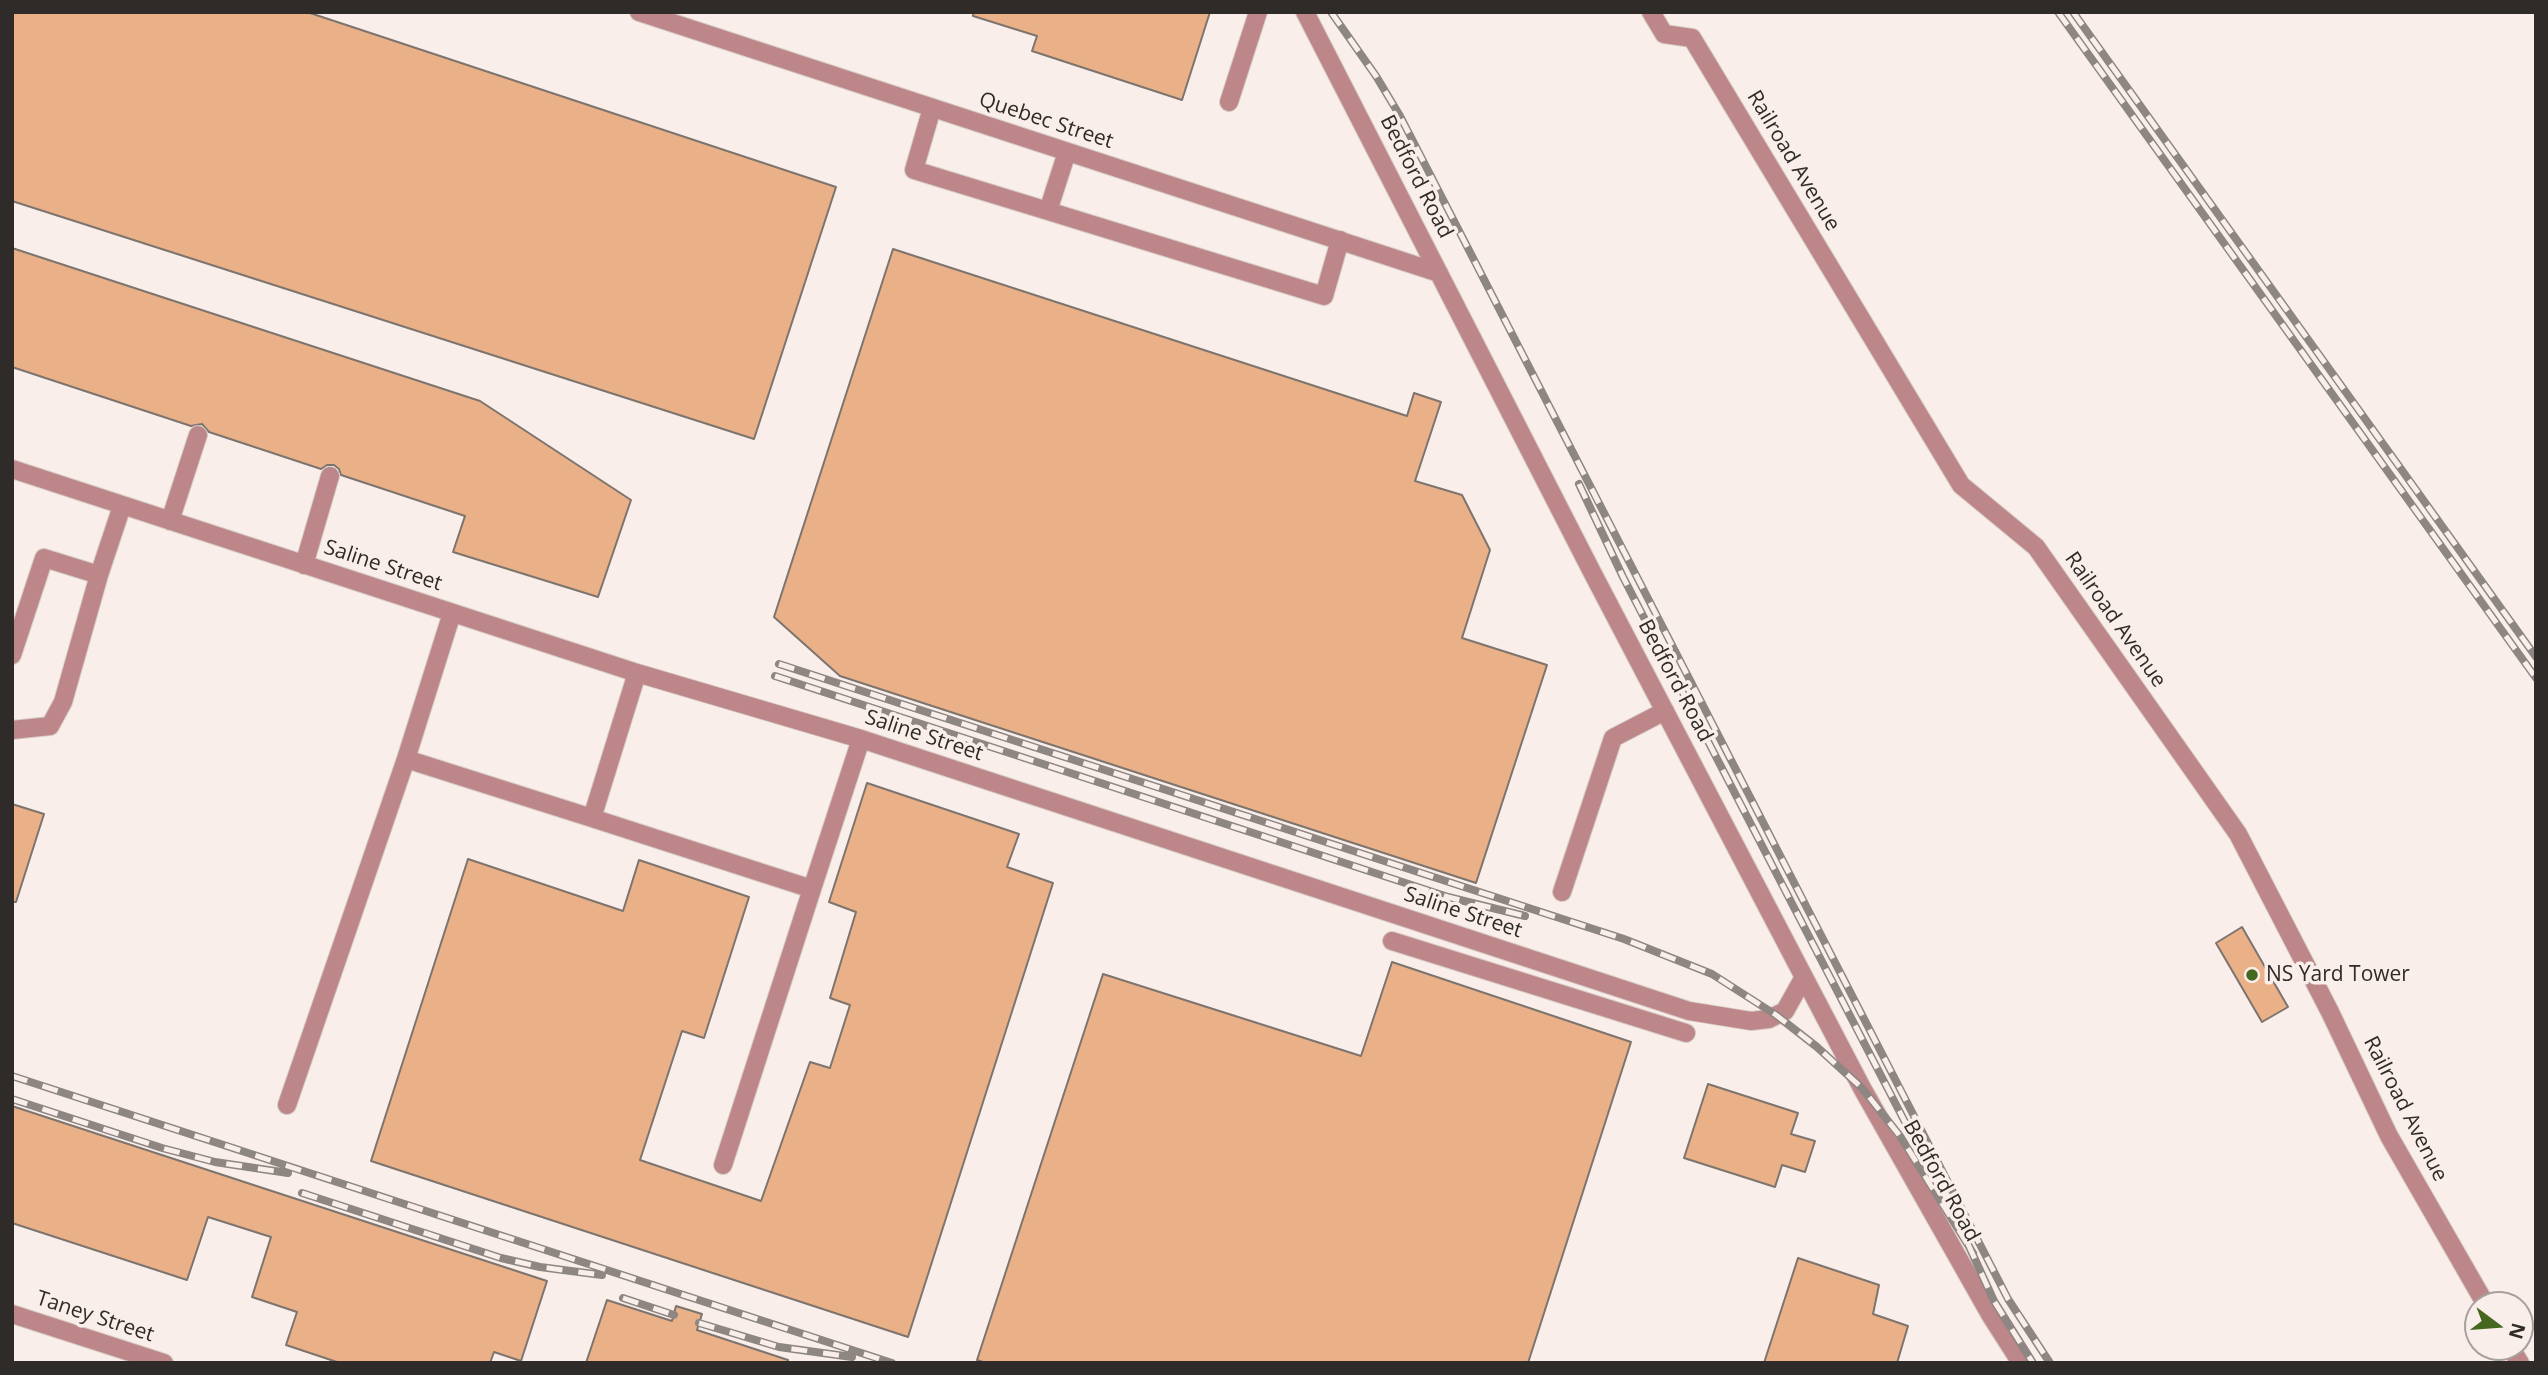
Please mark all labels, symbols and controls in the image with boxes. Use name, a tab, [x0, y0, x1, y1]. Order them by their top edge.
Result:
street label: Railroad Avenue	[1741, 86, 1845, 236]
street label: Quebec Street	[976, 87, 1116, 155]
street label: Bedford Road	[1374, 111, 1458, 243]
street label: Saline Street	[321, 535, 445, 597]
street label: Railroad Avenue	[2059, 547, 2171, 693]
street label: Bedford Road	[1632, 616, 1718, 746]
street label: Saline Street	[862, 705, 986, 767]
street label: Saline Street	[1401, 882, 1525, 944]
place label: NS Yard Tower	[2266, 962, 2410, 988]
marker: NS Yard Tower	[2244, 967, 2260, 983]
street label: Railroad Avenue	[2358, 1032, 2452, 1186]
street label: Bedford Road	[1897, 1116, 1985, 1246]
street label: Taney Street	[33, 1286, 157, 1348]
north arrow	[2464, 1291, 2534, 1361]
text: N	[2503, 1320, 2532, 1342]

